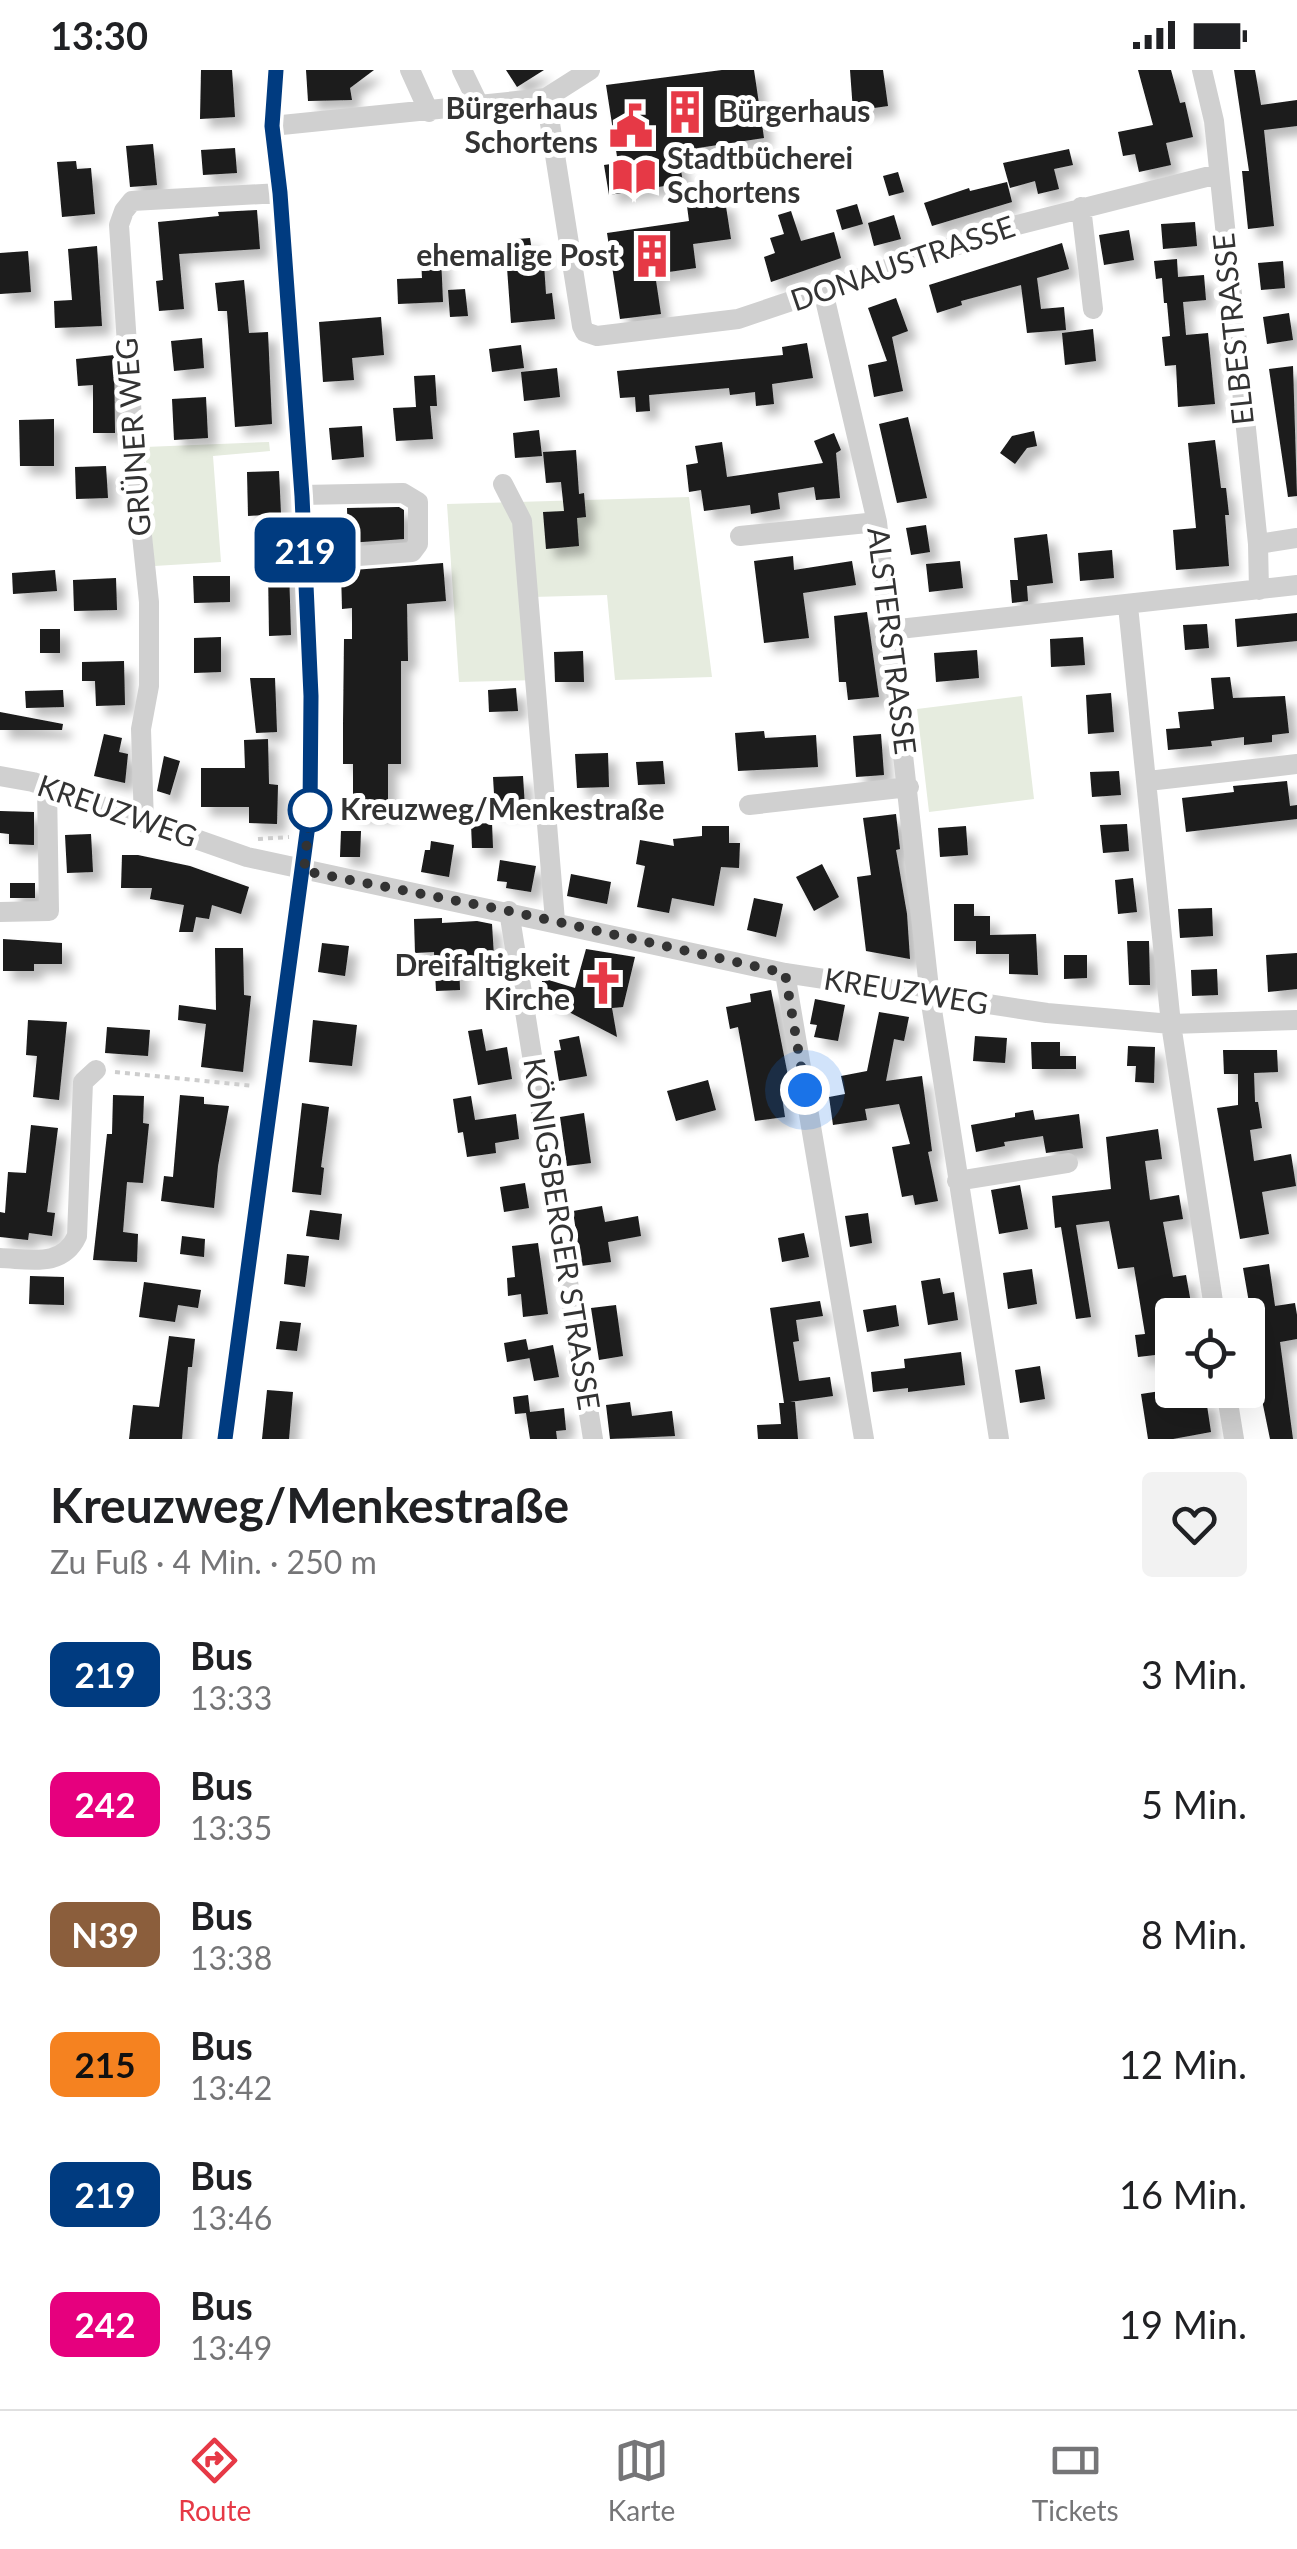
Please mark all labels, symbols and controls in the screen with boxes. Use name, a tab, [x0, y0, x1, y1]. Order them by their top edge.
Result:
text: 13:30	[50, 12, 148, 58]
building icon: Bürgerhaus	[661, 88, 709, 136]
place label: Bürgerhaus Schortens	[446, 89, 598, 159]
place label: Bürgerhaus	[718, 92, 870, 128]
public building icon: Bürgerhaus Schortens	[607, 102, 655, 150]
place label: Stadtbücherei Schortens	[667, 139, 853, 209]
library icon: Stadtbücherei Schortens	[610, 152, 658, 200]
street label: DONAUSTRASSE	[786, 207, 1019, 317]
building icon: ehemalige Post	[628, 232, 676, 280]
street label: ELBESTRASSE	[1204, 232, 1260, 427]
place label: ehemalige Post	[416, 236, 619, 272]
street label: GRÜNER WEG	[107, 337, 157, 538]
line badge: 219	[248, 518, 362, 582]
street label: ALSTERSTRASSE	[861, 525, 925, 756]
text: 219	[275, 529, 335, 571]
street label: KREUZWEG	[33, 766, 202, 854]
marker: Kreuzweg/Menkestraße	[289, 789, 331, 831]
place label: Kreuzweg/Menkestraße	[340, 790, 664, 826]
place label: Dreifaltigkeit Kirche	[394, 946, 570, 1016]
church icon: Dreifaltigkeit Kirche	[579, 959, 627, 1007]
street label: KREUZWEG	[822, 959, 991, 1021]
street label: KÖNIGSBERGER STRASSE	[517, 1055, 609, 1412]
your location	[780, 1065, 830, 1115]
map controls	[1155, 1298, 1265, 1408]
button: locate	[1155, 1298, 1265, 1408]
button: heart	[1142, 1472, 1247, 1577]
text: Kreuzweg/Menkestraße	[50, 1476, 569, 1533]
text: Zu Fuß · 4 Min. · 250 m	[50, 1542, 377, 1581]
text: Bus	[190, 1632, 253, 1678]
text: 3 Min.	[1141, 1651, 1247, 1697]
text: 219	[75, 1653, 135, 1695]
text: 13:33	[190, 1678, 272, 1717]
text: Bus	[190, 1762, 253, 1808]
text: 5 Min.	[1141, 1781, 1247, 1827]
text: 242	[75, 1783, 135, 1825]
text: 13:35	[190, 1808, 272, 1847]
text: Bus	[190, 1892, 253, 1938]
text: 8 Min.	[1141, 1911, 1247, 1957]
text: N39	[71, 1913, 139, 1955]
text: 13:38	[190, 1938, 272, 1977]
text: Bus	[190, 2022, 253, 2068]
text: 12 Min.	[1119, 2041, 1247, 2087]
text: 215	[75, 2043, 135, 2085]
text: 13:42	[190, 2068, 272, 2107]
text: Bus	[190, 2152, 253, 2198]
text: 16 Min.	[1119, 2171, 1247, 2217]
text: 219	[75, 2173, 135, 2215]
text: 13:46	[190, 2198, 272, 2237]
text: Bus	[190, 2282, 253, 2328]
text: 19 Min.	[1119, 2301, 1247, 2347]
text: 242	[75, 2303, 135, 2345]
text: 13:49	[190, 2328, 272, 2367]
tab: Route	[178, 2433, 251, 2527]
tab: Karte	[608, 2433, 675, 2527]
tab: Tickets	[1032, 2433, 1119, 2527]

